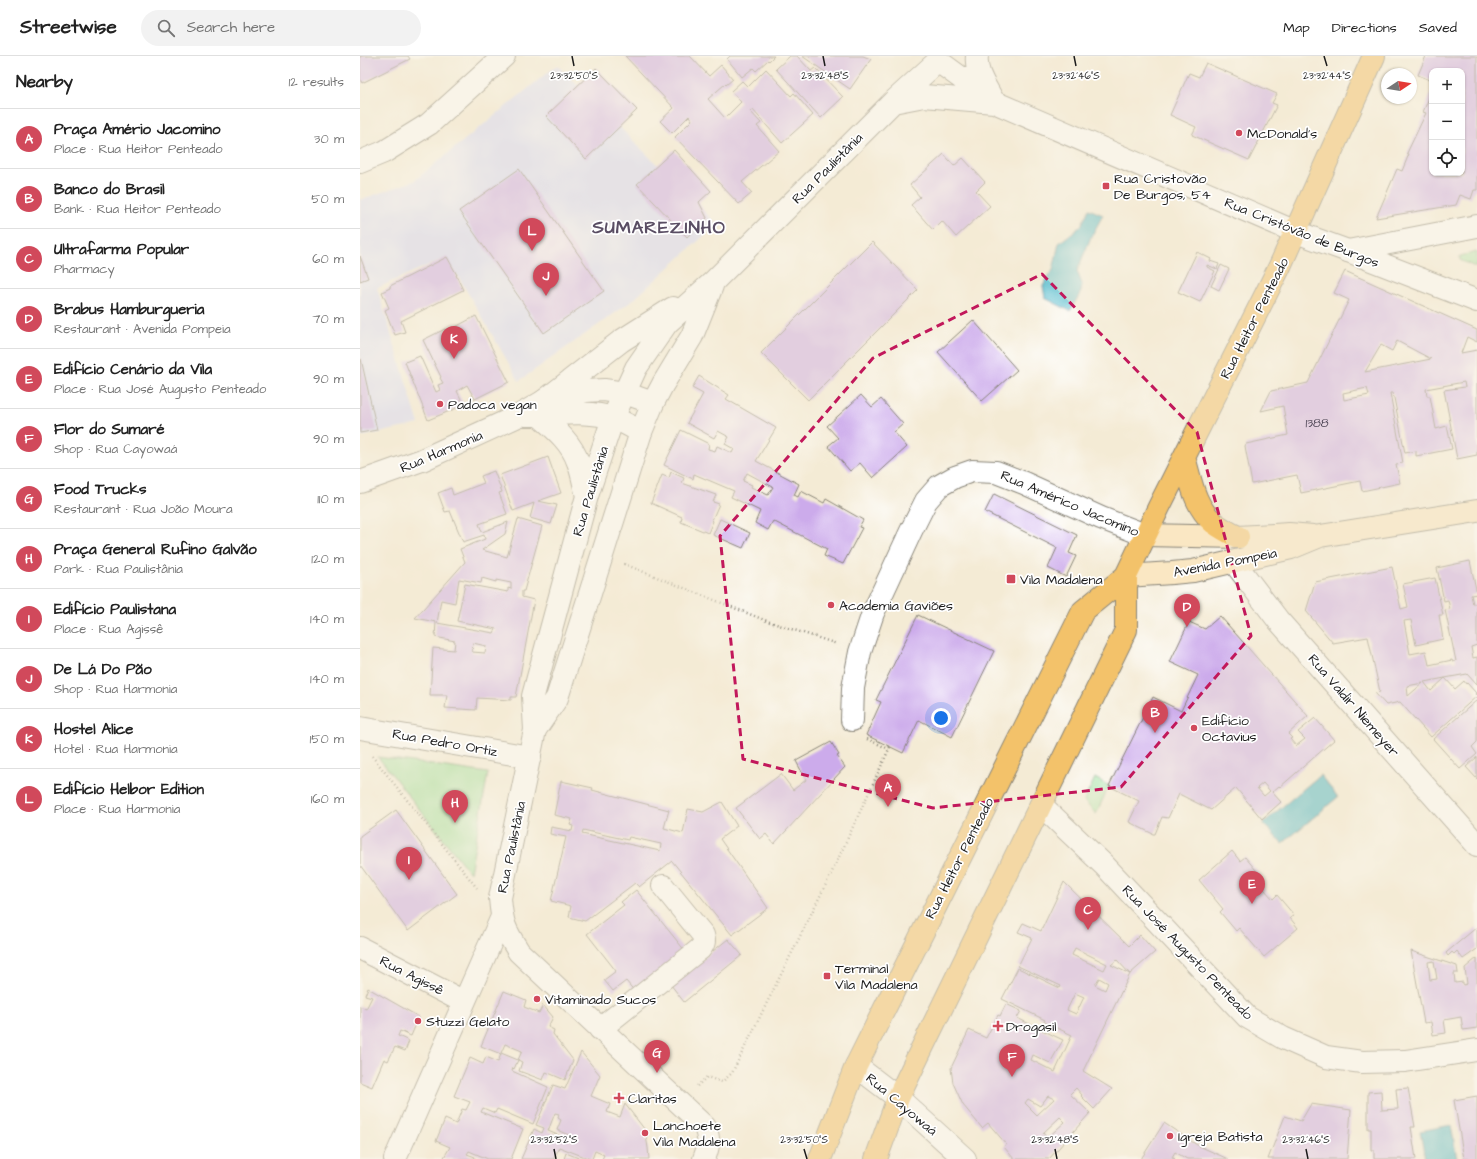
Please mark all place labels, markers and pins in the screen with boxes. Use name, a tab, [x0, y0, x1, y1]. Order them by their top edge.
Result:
place label: McDonald's	[1247, 124, 1317, 144]
marker: McDonald's	[1234, 128, 1244, 138]
place label: Rua Cristovão De Burgos, 54	[1114, 169, 1211, 205]
marker: Rua Cristovão De Burgos, 54	[1101, 181, 1111, 191]
pin: L	[519, 218, 545, 251]
pin: J	[533, 263, 559, 296]
pin: K	[441, 326, 467, 359]
place label: Padoca vegan	[448, 395, 537, 415]
marker: Padoca vegan	[435, 399, 445, 409]
place label: Vila Madalena	[1020, 570, 1103, 590]
marker: Vila Madalena	[1005, 573, 1017, 585]
pin: D	[1174, 594, 1200, 627]
place label: Academia Gaviões	[839, 596, 953, 616]
marker: Academia Gaviões	[826, 600, 836, 610]
pin: B	[1142, 700, 1168, 733]
place label: Edifício Octavius	[1202, 711, 1257, 747]
marker: Edifício Octavius	[1189, 723, 1199, 733]
pin: A	[875, 774, 901, 807]
pin: H	[442, 790, 468, 823]
pin: I	[396, 847, 422, 880]
pin: E	[1239, 871, 1265, 904]
pin: C	[1075, 897, 1101, 930]
place label: Terminal Vila Madalena	[835, 959, 918, 995]
marker: Terminal Vila Madalena	[822, 971, 832, 981]
place label: Vitaminado Sucos	[545, 990, 656, 1010]
marker: Vitaminado Sucos	[532, 994, 542, 1004]
place label: Stuzzi Gelato	[426, 1012, 510, 1032]
marker: Stuzzi Gelato	[413, 1016, 423, 1026]
place label: Drogasil	[1006, 1017, 1056, 1037]
marker: Drogasil	[993, 1021, 1003, 1031]
pin: G	[644, 1040, 670, 1073]
pin: F	[999, 1044, 1025, 1077]
place label: Claritas	[628, 1089, 677, 1109]
marker: Claritas	[613, 1092, 625, 1104]
place label: Lanchoete Vila Madalena	[653, 1116, 736, 1152]
place label: Igreja Batista	[1178, 1127, 1263, 1147]
marker: Lanchoete Vila Madalena	[640, 1128, 650, 1138]
marker: Igreja Batista	[1165, 1131, 1175, 1141]

